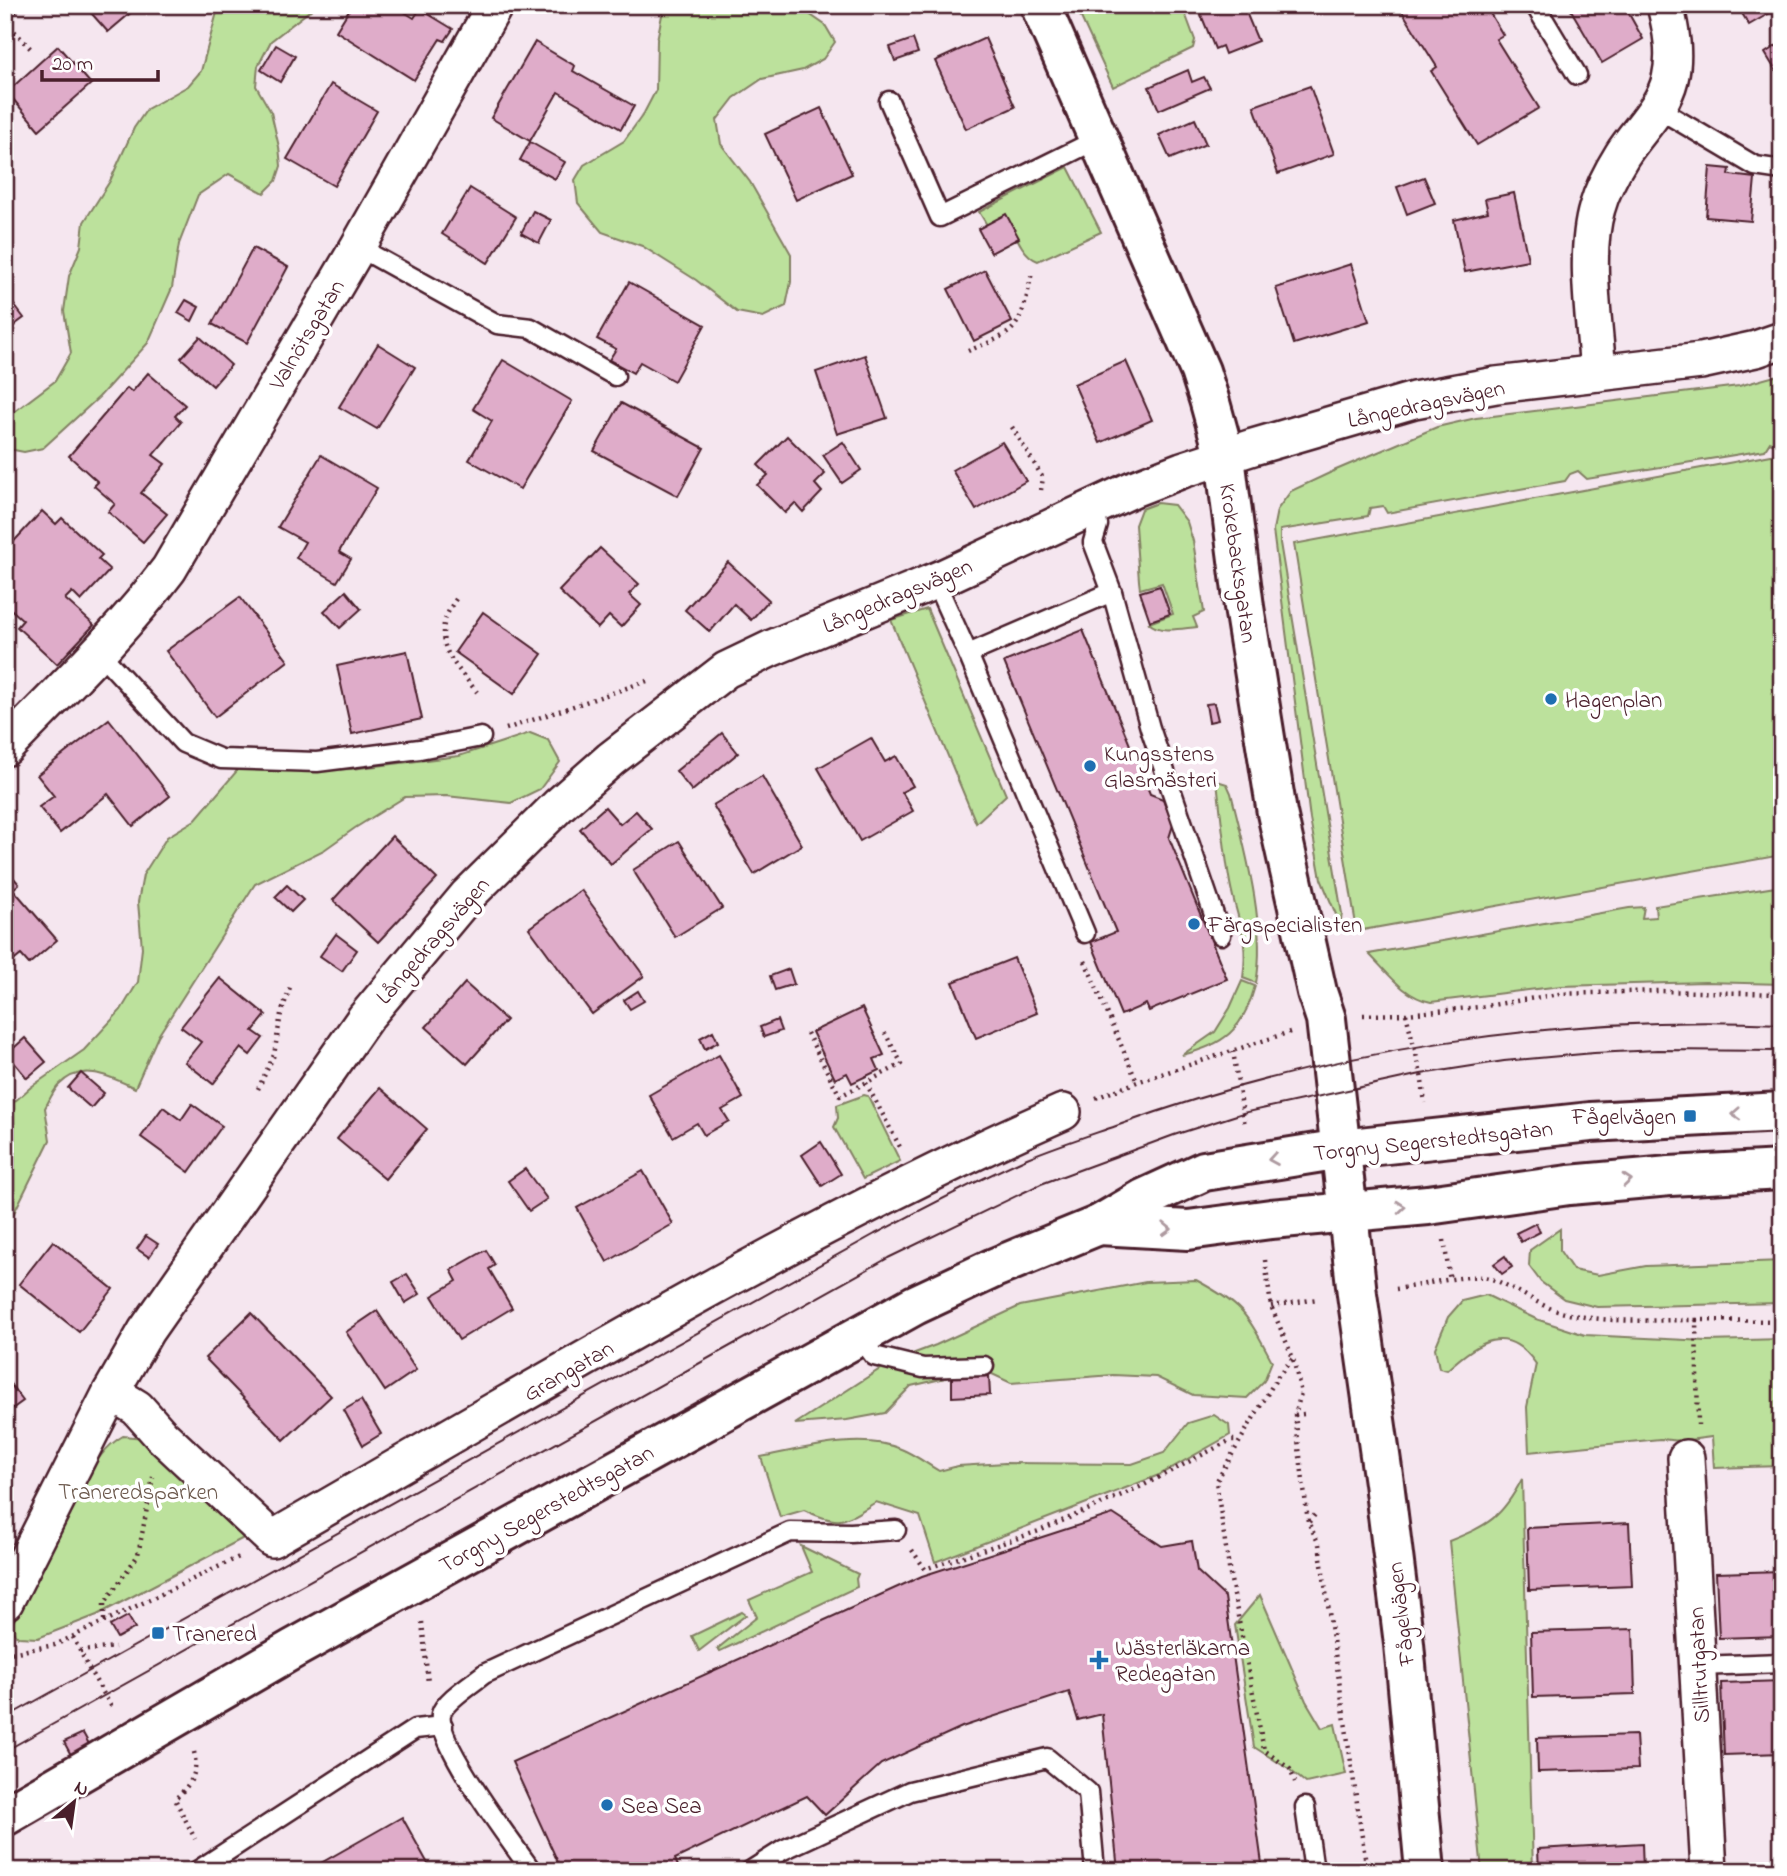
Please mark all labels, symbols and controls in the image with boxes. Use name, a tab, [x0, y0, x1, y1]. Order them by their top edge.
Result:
scale bar	[42, 38, 158, 82]
text: 20 m	[52, 50, 93, 80]
street label: Valnötsgatan	[262, 274, 355, 398]
street label: Långedragsvägen	[1345, 373, 1508, 439]
street label: Krokebacksgatan	[1208, 481, 1264, 645]
street label: Långedragsvägen	[818, 551, 978, 645]
place label: Hagenplan	[1565, 685, 1662, 719]
marker: Hagenplan	[1543, 691, 1559, 707]
place label: Kungsstens Glasmästeri	[1104, 739, 1217, 798]
marker: Kungsstens Glasmästeri	[1082, 758, 1098, 774]
street label: Långedragsvägen	[369, 870, 500, 1013]
place label: Färgspecialisten	[1207, 910, 1362, 944]
marker: Färgspecialisten	[1186, 916, 1202, 932]
place label: Fågelvägen	[1571, 1102, 1676, 1136]
one-way arrow	[1730, 1106, 1741, 1121]
marker: Fågelvägen	[1682, 1108, 1698, 1124]
street label: Torgny Segerstedtsgatan	[1312, 1113, 1555, 1173]
one-way arrow	[1267, 1151, 1279, 1166]
one-way arrow	[1621, 1173, 1632, 1188]
one-way arrow	[1395, 1200, 1407, 1215]
one-way arrow	[1162, 1222, 1173, 1237]
street label: Grangatan	[518, 1333, 621, 1412]
street label: Torgny Segerstedtsgatan	[434, 1437, 661, 1585]
park label: Traneredsparken	[58, 1477, 218, 1510]
street label: Fågelvägen	[1380, 1560, 1426, 1668]
street label: Silltrutgatan	[1681, 1606, 1721, 1724]
place label: Tranered	[172, 1619, 257, 1652]
marker: Tranered	[150, 1625, 166, 1641]
place label: Wästerläkarna Redegatan	[1115, 1633, 1250, 1693]
marker: Wästerläkarna Redegatan	[1089, 1650, 1109, 1670]
north arrow	[38, 1768, 108, 1838]
text: N	[69, 1774, 93, 1804]
place label: Sea Sea	[621, 1791, 702, 1824]
marker: Sea Sea	[599, 1797, 615, 1813]

